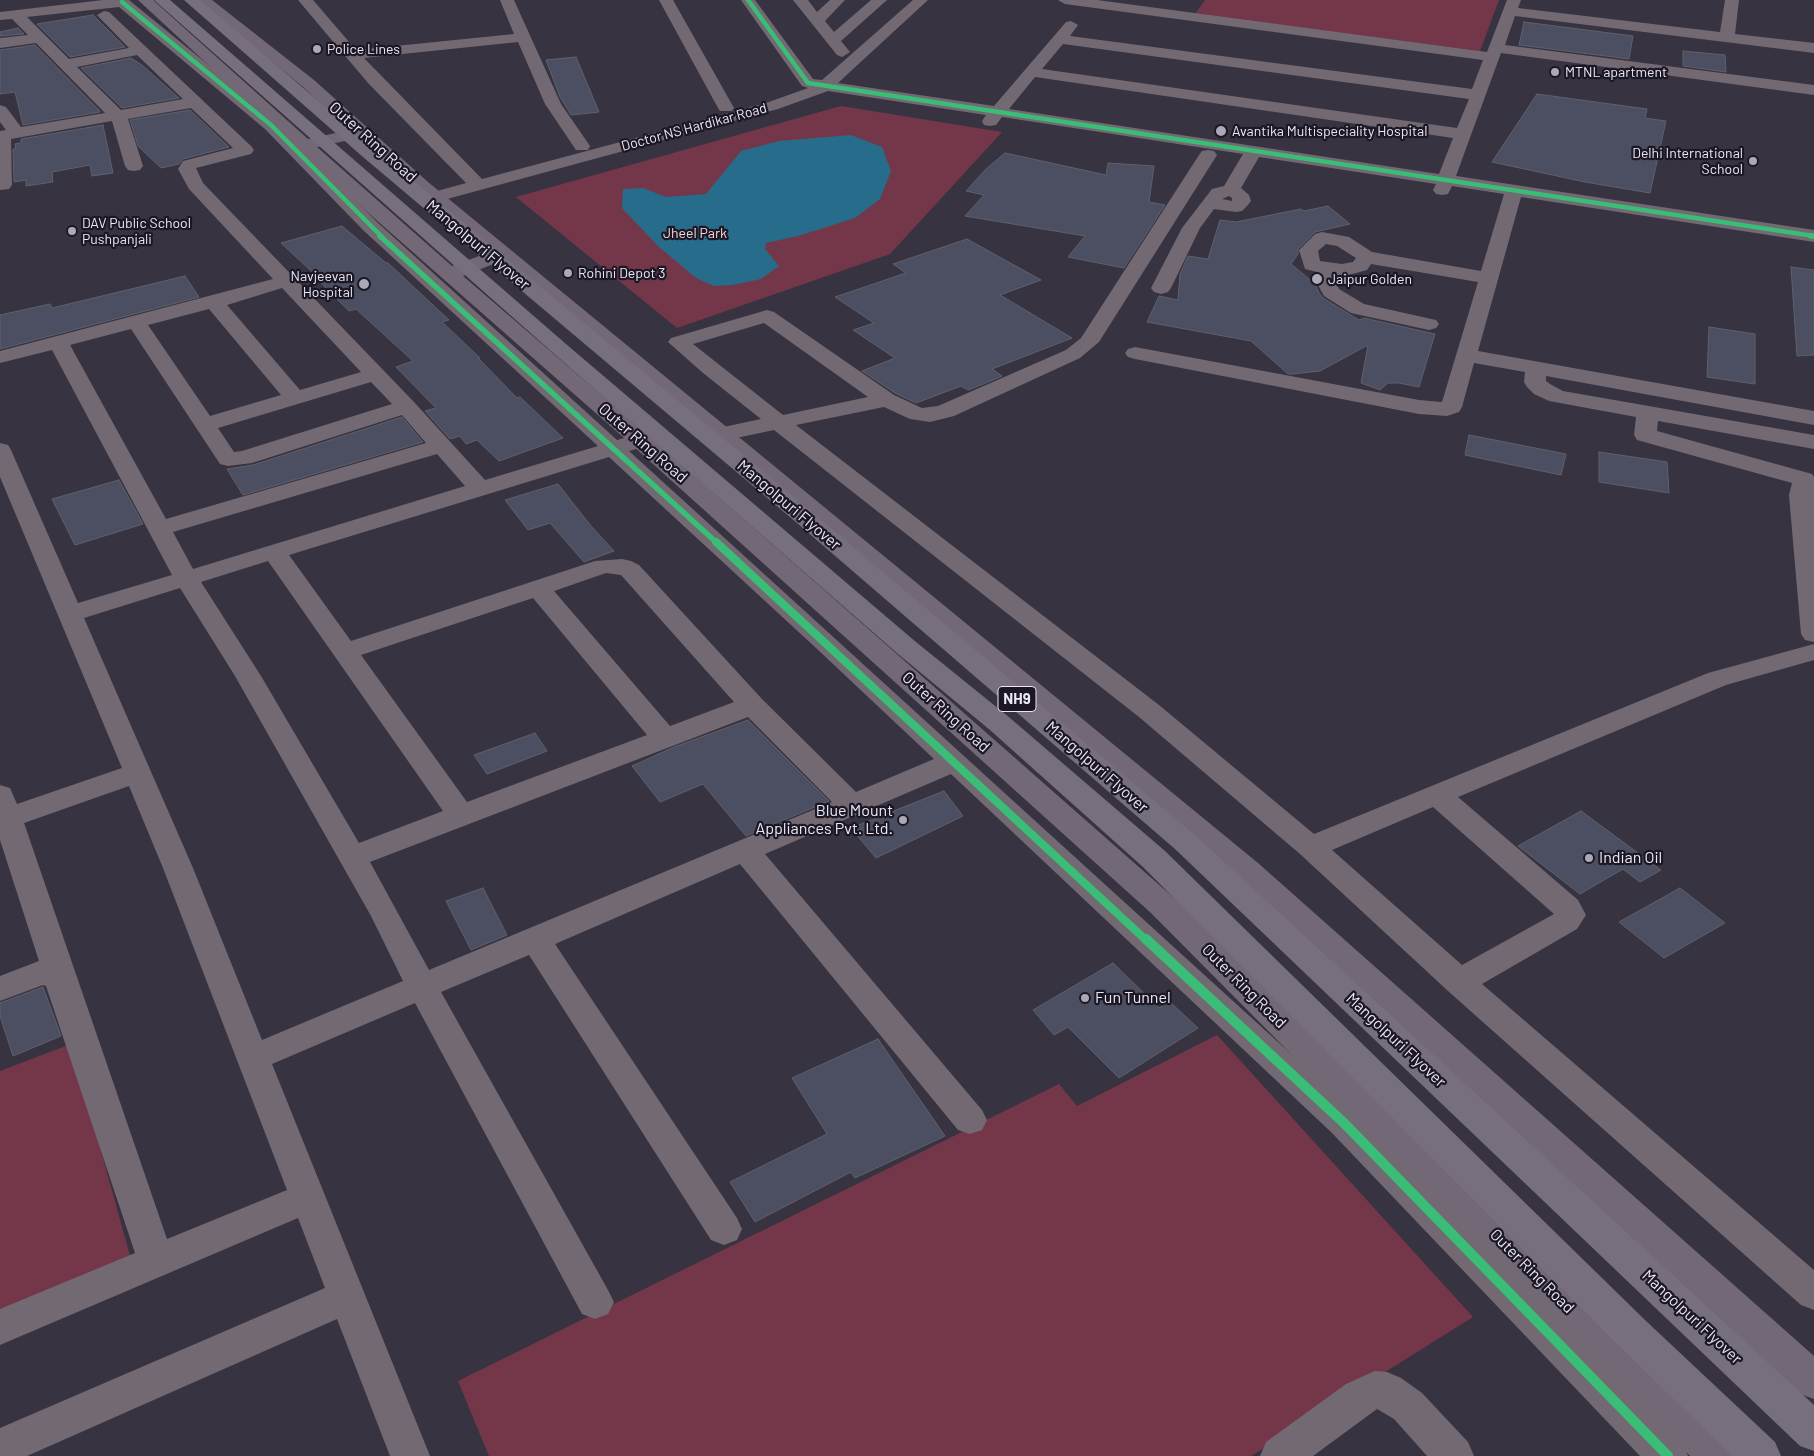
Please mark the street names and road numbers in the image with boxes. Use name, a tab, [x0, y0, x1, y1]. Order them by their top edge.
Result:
street label: Outer Ring Road	[325, 98, 421, 186]
street label: Doctor NS Hardikar Road	[619, 99, 769, 155]
street label: Mangolpuri Flyover	[422, 196, 534, 294]
street label: Outer Ring Road	[595, 399, 691, 487]
street label: Mangolpuri Flyover	[733, 456, 845, 554]
street label: Outer Ring Road	[898, 668, 994, 756]
road number: NH9	[998, 686, 1036, 712]
street label: Mangolpuri Flyover	[1042, 717, 1152, 817]
street label: Outer Ring Road	[1198, 940, 1290, 1032]
street label: Mangolpuri Flyover	[1342, 989, 1450, 1091]
street label: Outer Ring Road	[1486, 1225, 1578, 1317]
street label: Mangolpuri Flyover	[1638, 1266, 1746, 1368]

